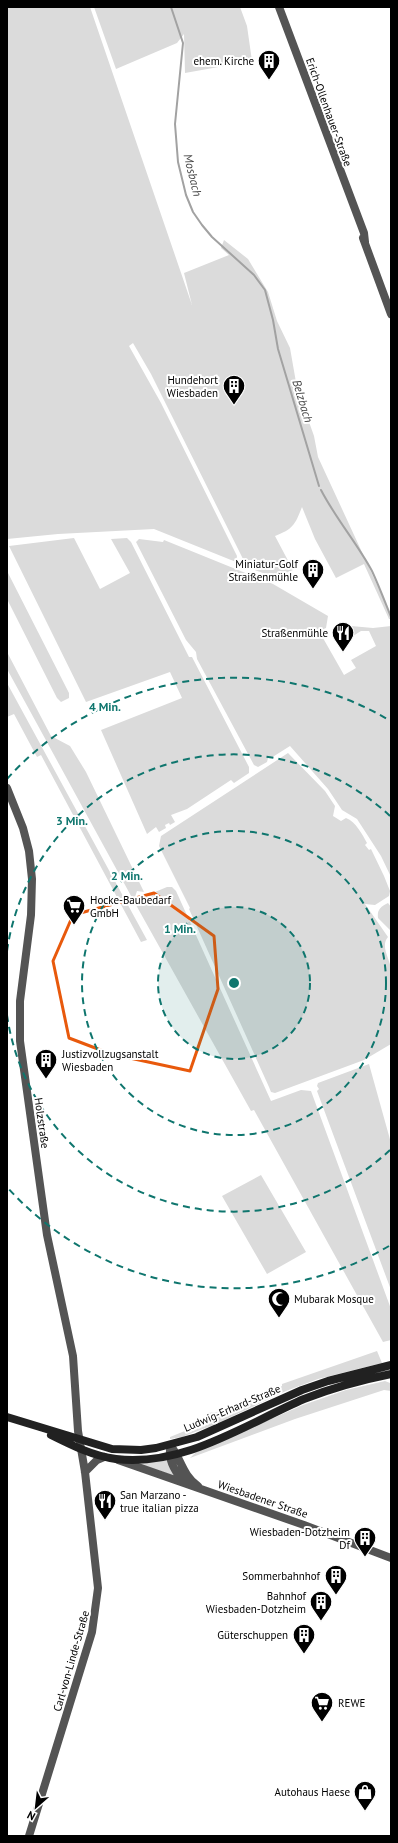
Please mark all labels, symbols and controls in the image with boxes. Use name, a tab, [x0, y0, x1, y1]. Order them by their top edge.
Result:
building icon: ehem. Kirche	[256, 48, 282, 81]
place label: ehem. Kirche	[193, 54, 254, 68]
street label: Erich-Ollenhauer-Straße	[303, 56, 355, 169]
water label: Mosbach	[180, 152, 206, 198]
place label: Hundehort Wiesbaden	[167, 373, 218, 400]
building icon: Hundehort Wiesbaden	[221, 373, 247, 406]
water label: Belzbach	[289, 378, 317, 424]
place label: Miniatur-Golf Straißenmühle	[228, 557, 298, 584]
building icon: Miniatur-Golf Straißenmühle	[300, 557, 326, 590]
restaurant icon: Straßenmühle	[330, 620, 356, 653]
place label: Straßenmühle	[261, 626, 328, 640]
text: 4 Min.	[89, 699, 121, 714]
text: 3 Min.	[56, 813, 88, 828]
text: 2 Min.	[111, 868, 143, 883]
supermarket icon: Hocke-Baubedarf GmbH	[61, 893, 87, 926]
place label: Hocke-Baubedarf GmbH	[90, 893, 171, 920]
text: 1 Min.	[164, 921, 196, 936]
centre of rings	[227, 976, 241, 990]
building icon: Justizvollzugsanstalt Wiesbaden	[33, 1047, 59, 1080]
place label: Justizvollzugsanstalt Wiesbaden	[61, 1047, 159, 1074]
street label: Holzstraße	[32, 1097, 53, 1150]
mosque icon: Mubarak Mosque	[266, 1286, 292, 1319]
place label: Mubarak Mosque	[294, 1292, 374, 1306]
street label: Ludwig-Erhard-Straße	[181, 1381, 283, 1435]
street label: Wiesbadener Straße	[216, 1477, 310, 1521]
restaurant icon: San Marzano - true italian pizza	[92, 1488, 118, 1521]
place label: San Marzano - true italian pizza	[120, 1488, 199, 1515]
place label: Wiesbaden-Dotzheim Df	[250, 1525, 350, 1552]
building icon: Wiesbaden-Dotzheim Df	[352, 1525, 378, 1558]
building icon: Sommerbahnhof	[323, 1563, 349, 1596]
place label: Sommerbahnhof	[242, 1569, 320, 1583]
place label: Bahnhof Wiesbaden-Dotzheim	[206, 1589, 306, 1616]
building icon: Bahnhof Wiesbaden-Dotzheim	[308, 1589, 334, 1622]
street label: Carl-von-Linde-Straße	[50, 1608, 92, 1713]
building icon: Güterschuppen	[291, 1622, 317, 1655]
place label: Güterschuppen	[217, 1628, 288, 1642]
supermarket icon: REWE	[309, 1690, 335, 1723]
place label: REWE	[338, 1696, 366, 1710]
shop icon: Autohaus Haese	[352, 1779, 378, 1812]
place label: Autohaus Haese	[275, 1785, 350, 1799]
north arrow	[16, 1787, 56, 1827]
text: N	[25, 1808, 38, 1824]

